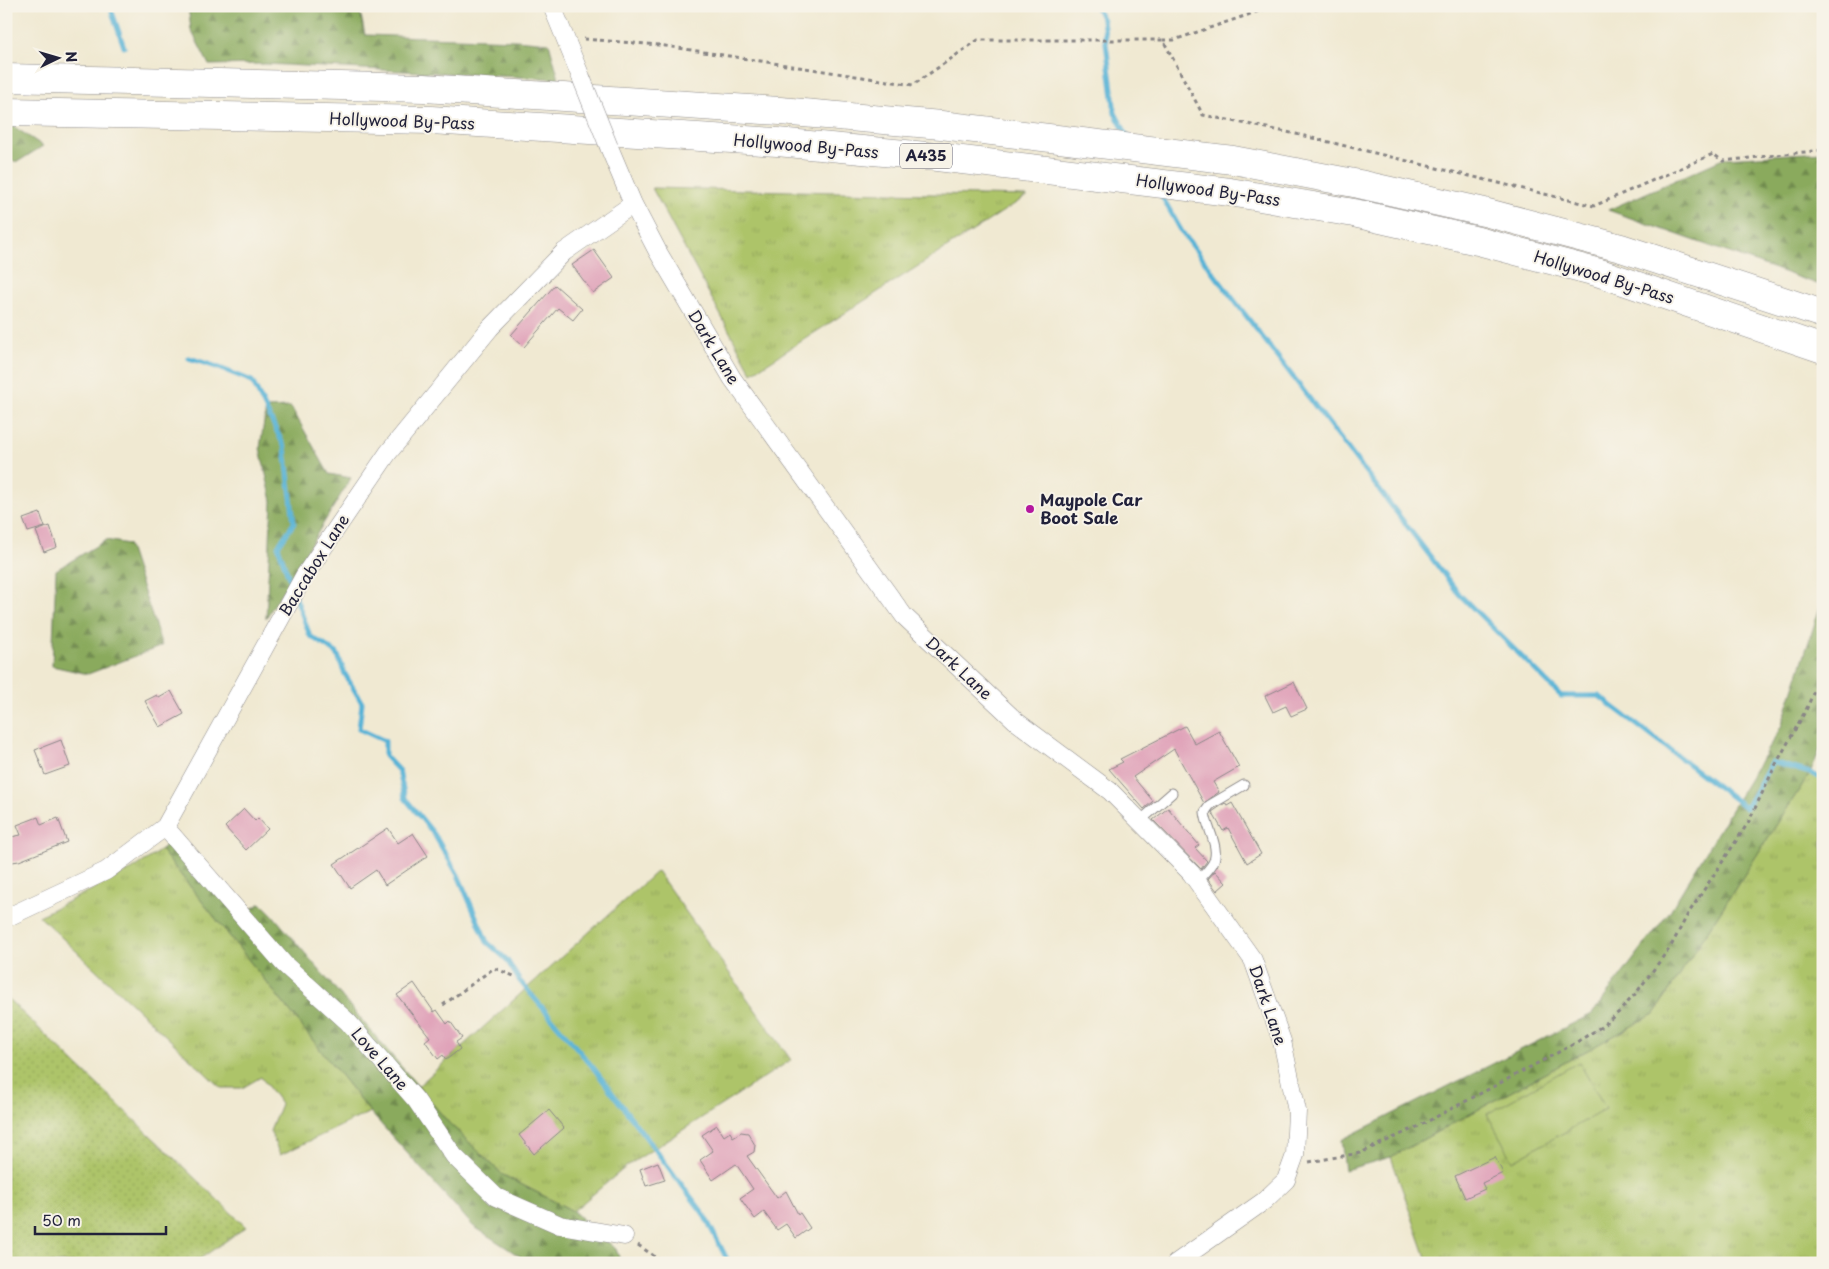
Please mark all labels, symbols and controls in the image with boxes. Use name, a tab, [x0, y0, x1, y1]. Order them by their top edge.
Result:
north arrow	[32, 32, 82, 82]
text: N	[61, 50, 82, 63]
street label: Hollywood By-Pass	[329, 105, 475, 135]
street label: Hollywood By-Pass	[733, 127, 880, 163]
road number: A435	[900, 144, 952, 168]
street label: Hollywood By-Pass	[1134, 167, 1282, 211]
street label: Hollywood By-Pass	[1531, 243, 1677, 309]
street label: Dark Lane	[683, 304, 747, 388]
place label: Maypole Car Boot Sale	[1040, 487, 1143, 529]
marker: Maypole Car Boot Sale	[1024, 503, 1036, 515]
street label: Baccabox Lane	[272, 509, 354, 620]
street label: Dark Lane	[921, 630, 998, 705]
street label: Dark Lane	[1244, 961, 1294, 1048]
street label: Love Lane	[347, 1022, 415, 1095]
scale bar	[35, 1204, 166, 1236]
text: 50 m	[42, 1208, 81, 1231]

